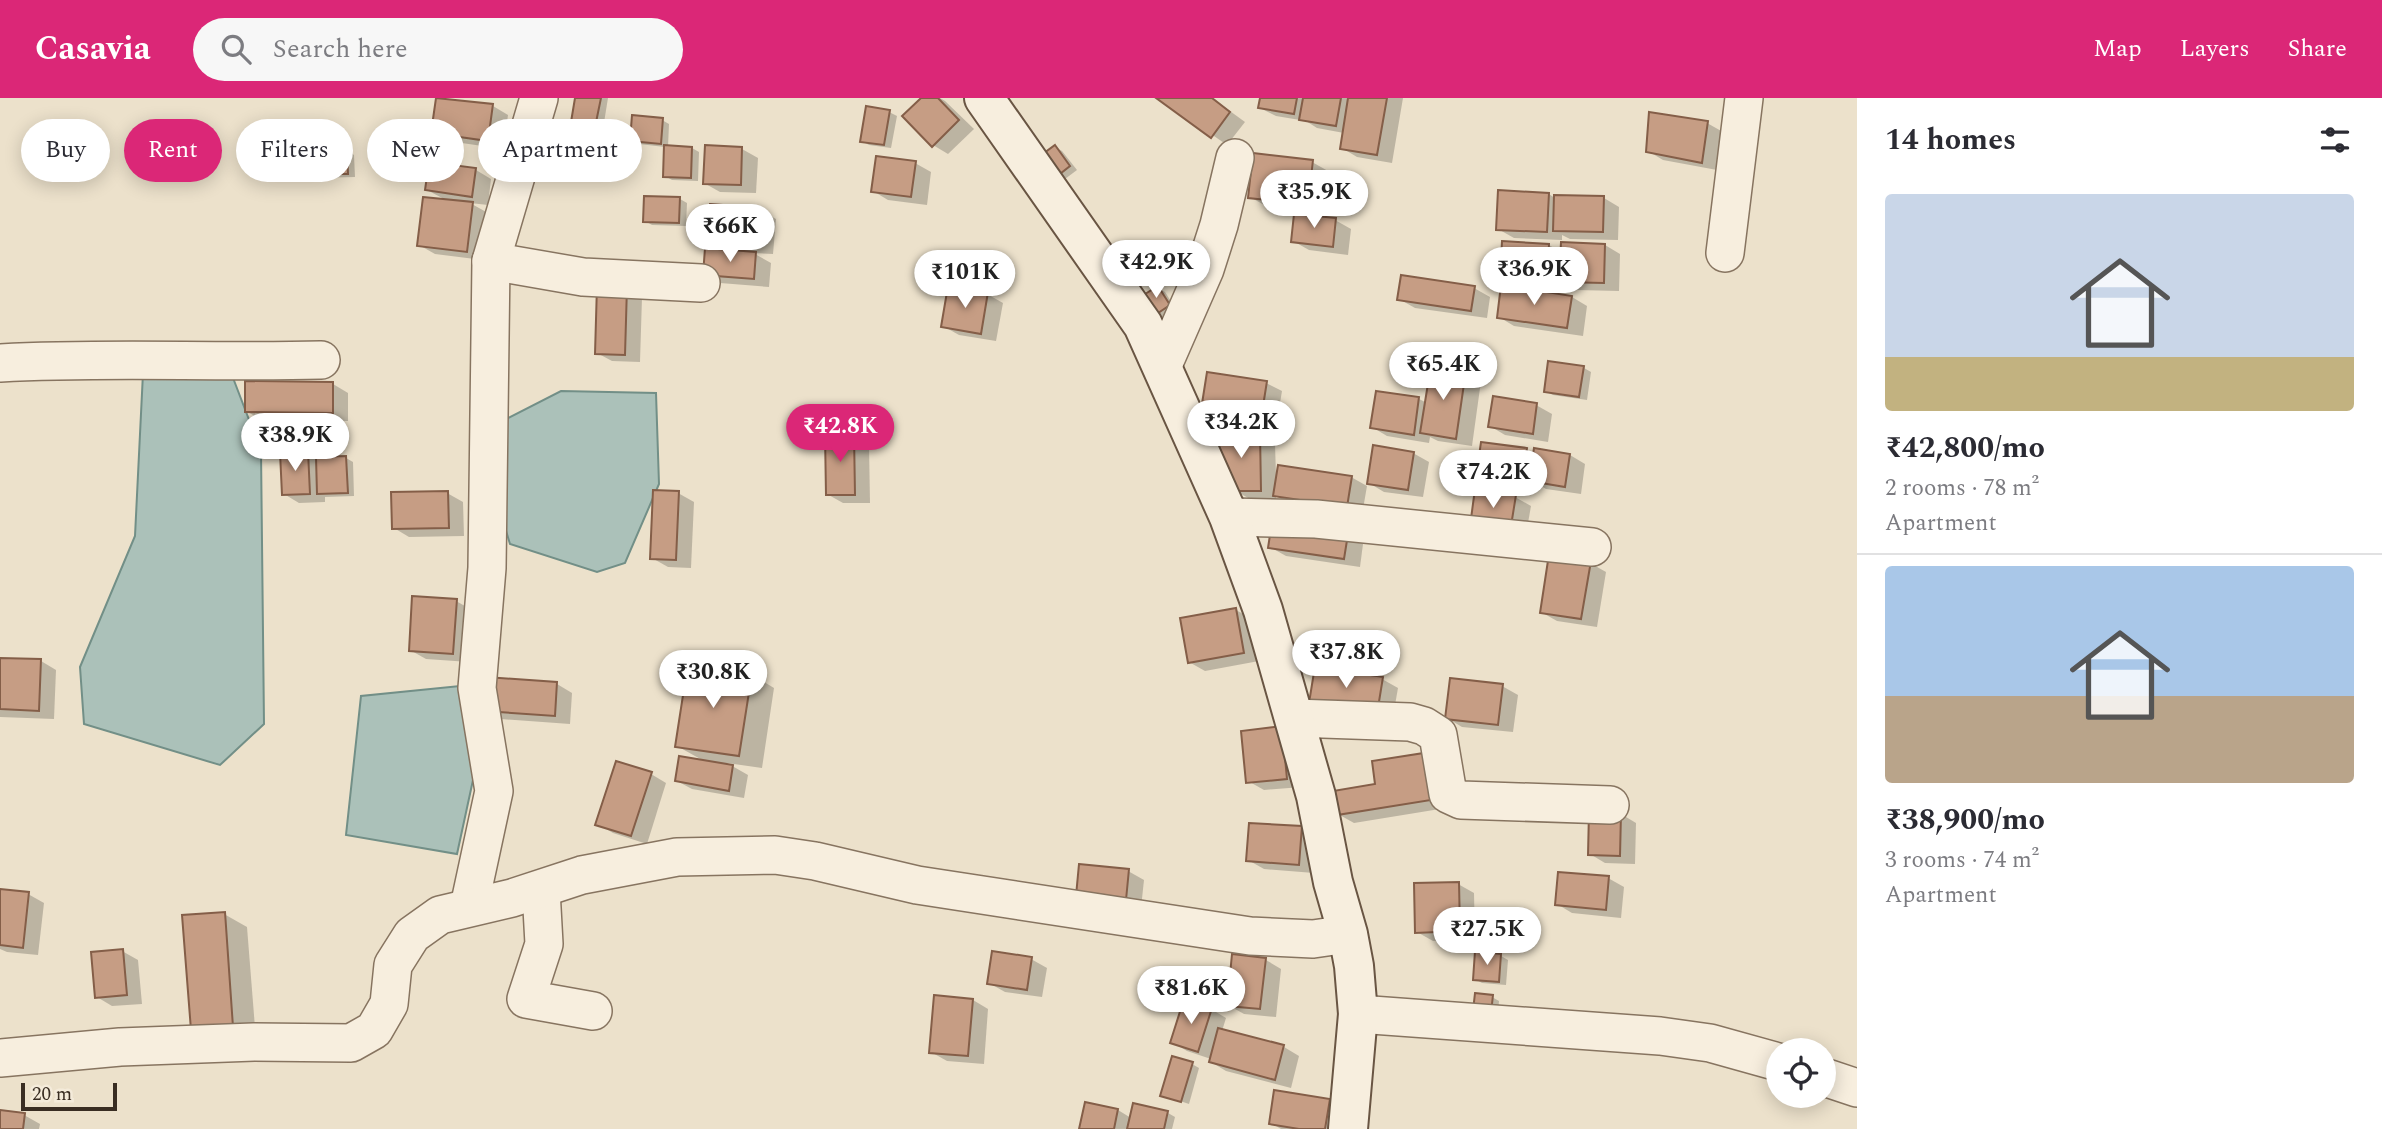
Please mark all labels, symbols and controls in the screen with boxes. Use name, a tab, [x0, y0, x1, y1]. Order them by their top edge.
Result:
search box	[193, 18, 683, 81]
text: Casavia	[35, 24, 151, 74]
text: Search here	[273, 29, 408, 69]
icon: search	[217, 30, 255, 68]
text: Map	[2093, 31, 2142, 67]
text: Layers	[2180, 31, 2250, 67]
text: Share	[2288, 31, 2347, 67]
text: 14 homes	[1885, 117, 2016, 163]
chip: Buy	[21, 119, 110, 182]
chip: Rent	[124, 119, 222, 182]
chip: Filters	[236, 119, 353, 182]
chip: New	[367, 119, 464, 182]
chip: Apartment	[478, 119, 642, 182]
icon: filters	[2316, 121, 2354, 159]
pin: ₹35.9K	[1257, 170, 1371, 230]
text: ₹35.9K	[1276, 175, 1352, 210]
pin: ₹66K	[689, 204, 771, 264]
text: ₹66K	[702, 209, 758, 244]
pin: ₹42.9K	[1099, 240, 1213, 300]
icon: home	[2057, 240, 2183, 366]
text: ₹42.9K	[1118, 245, 1194, 280]
pin: ₹36.9K	[1477, 248, 1591, 307]
pin: ₹101K	[916, 250, 1014, 310]
text: ₹36.9K	[1496, 252, 1572, 287]
text: ₹101K	[930, 255, 1000, 290]
pin: ₹65.4K	[1386, 342, 1500, 402]
text: ₹65.4K	[1405, 347, 1481, 382]
pin: ₹34.2K	[1184, 400, 1298, 460]
pin: ₹42.8K	[783, 404, 897, 464]
text: ₹34.2K	[1203, 405, 1279, 440]
text: ₹42.8K	[802, 409, 878, 444]
pin: ₹38.9K	[238, 414, 352, 473]
text: ₹38.9K	[257, 418, 333, 453]
text: ₹42,800/mo	[1885, 425, 2045, 471]
pin: ₹74.2K	[1436, 450, 1550, 510]
text: ₹74.2K	[1455, 455, 1531, 490]
text: 2 rooms · 78 m²	[1885, 471, 2039, 506]
text: Apartment	[1885, 506, 1997, 541]
icon: home	[2057, 612, 2183, 738]
pin: ₹37.8K	[1289, 630, 1403, 690]
text: ₹37.8K	[1308, 635, 1384, 670]
pin: ₹30.8K	[656, 650, 770, 710]
text: ₹30.8K	[675, 655, 751, 690]
text: ₹38,900/mo	[1885, 797, 2045, 843]
text: 3 rooms · 74 m²	[1885, 843, 2039, 878]
text: Apartment	[1885, 878, 1997, 913]
pin: ₹27.5K	[1430, 908, 1544, 967]
text: ₹27.5K	[1449, 912, 1525, 947]
pin: ₹81.6K	[1134, 967, 1248, 1026]
text: ₹81.6K	[1153, 971, 1229, 1006]
map controls	[1766, 1038, 1836, 1108]
button: locate	[1766, 1038, 1836, 1108]
scale bar	[21, 1080, 117, 1112]
text: 20 m	[32, 1080, 72, 1109]

